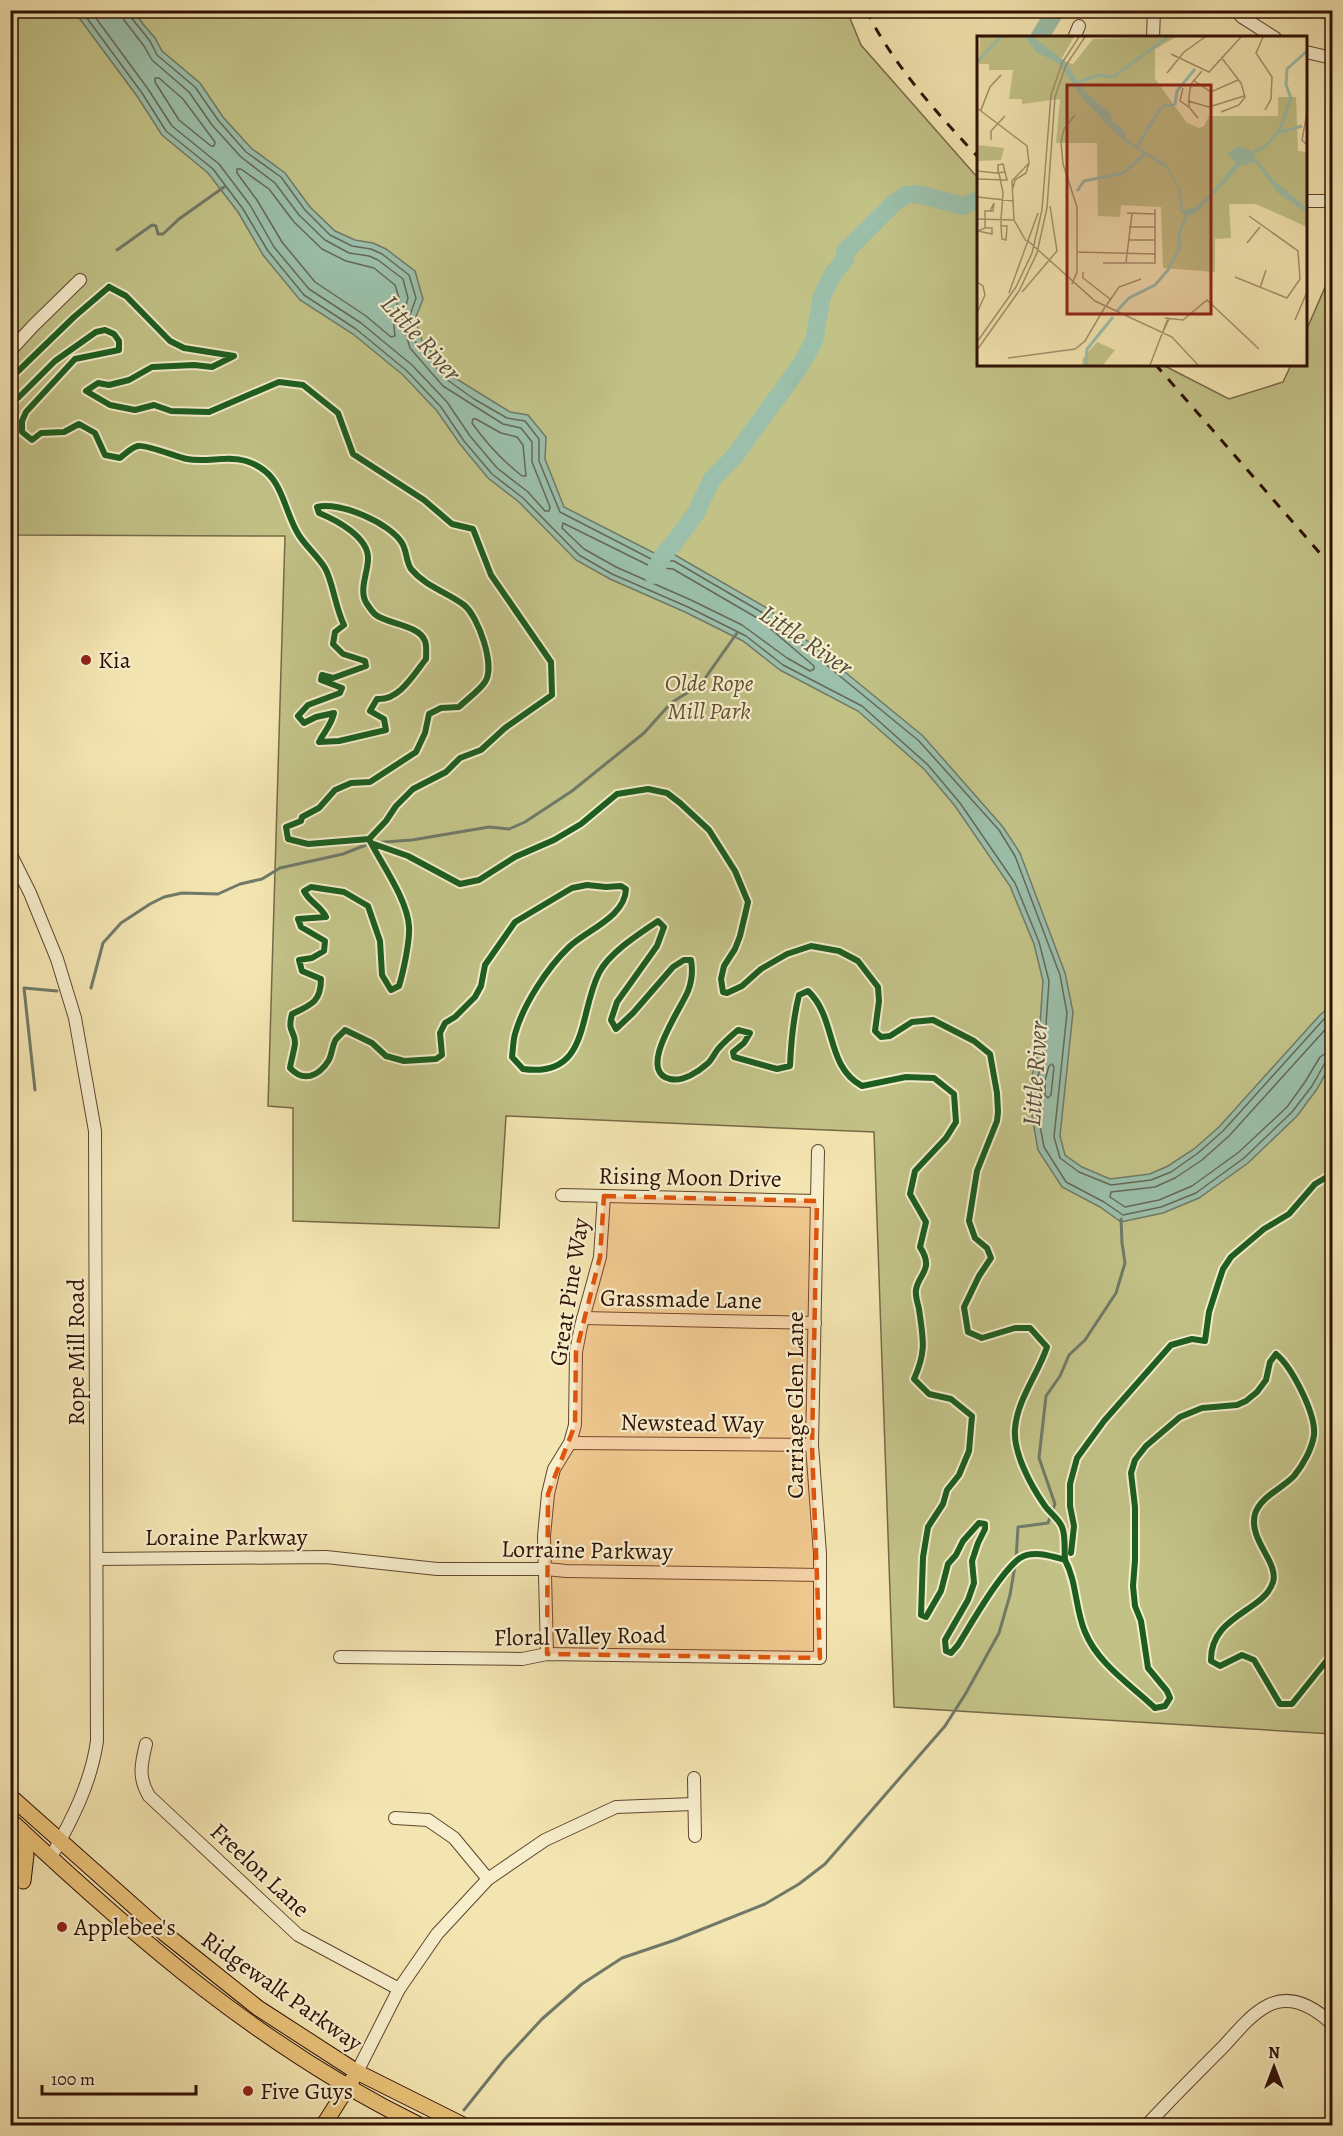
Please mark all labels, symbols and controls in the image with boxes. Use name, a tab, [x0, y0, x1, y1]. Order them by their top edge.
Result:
inset map	[977, 36, 1307, 366]
water label: Little River	[373, 287, 470, 390]
water label: Little River	[753, 596, 860, 684]
place label: Kia	[98, 644, 132, 676]
marker: Kia	[79, 653, 93, 667]
park label: Olde Rope Mill Park	[665, 667, 754, 727]
water label: Little River	[1014, 1019, 1056, 1128]
street label: Rising Moon Drive	[598, 1159, 782, 1195]
street label: Great Pine Way	[542, 1215, 597, 1368]
street label: Rope Mill Road	[60, 1278, 92, 1426]
street label: Grassmade Lane	[600, 1282, 762, 1316]
street label: Carriage Glen Lane	[779, 1311, 811, 1499]
street label: Newstead Way	[620, 1406, 764, 1440]
street label: Loraine Parkway	[145, 1521, 308, 1553]
street label: Lorraine Parkway	[501, 1533, 674, 1568]
street label: Floral Valley Road	[493, 1618, 667, 1654]
street label: Freelon Lane	[203, 1816, 317, 1924]
place label: Applebee's	[73, 1911, 176, 1943]
marker: Applebee's	[55, 1920, 69, 1934]
street label: Ridgewalk Parkway	[195, 1923, 369, 2059]
north arrow	[1244, 2037, 1304, 2097]
text: N	[1268, 2042, 1280, 2064]
scale bar	[42, 2058, 196, 2096]
text: 100 m	[51, 2067, 95, 2091]
place label: Five Guys	[260, 2075, 353, 2107]
marker: Five Guys	[241, 2084, 255, 2098]

